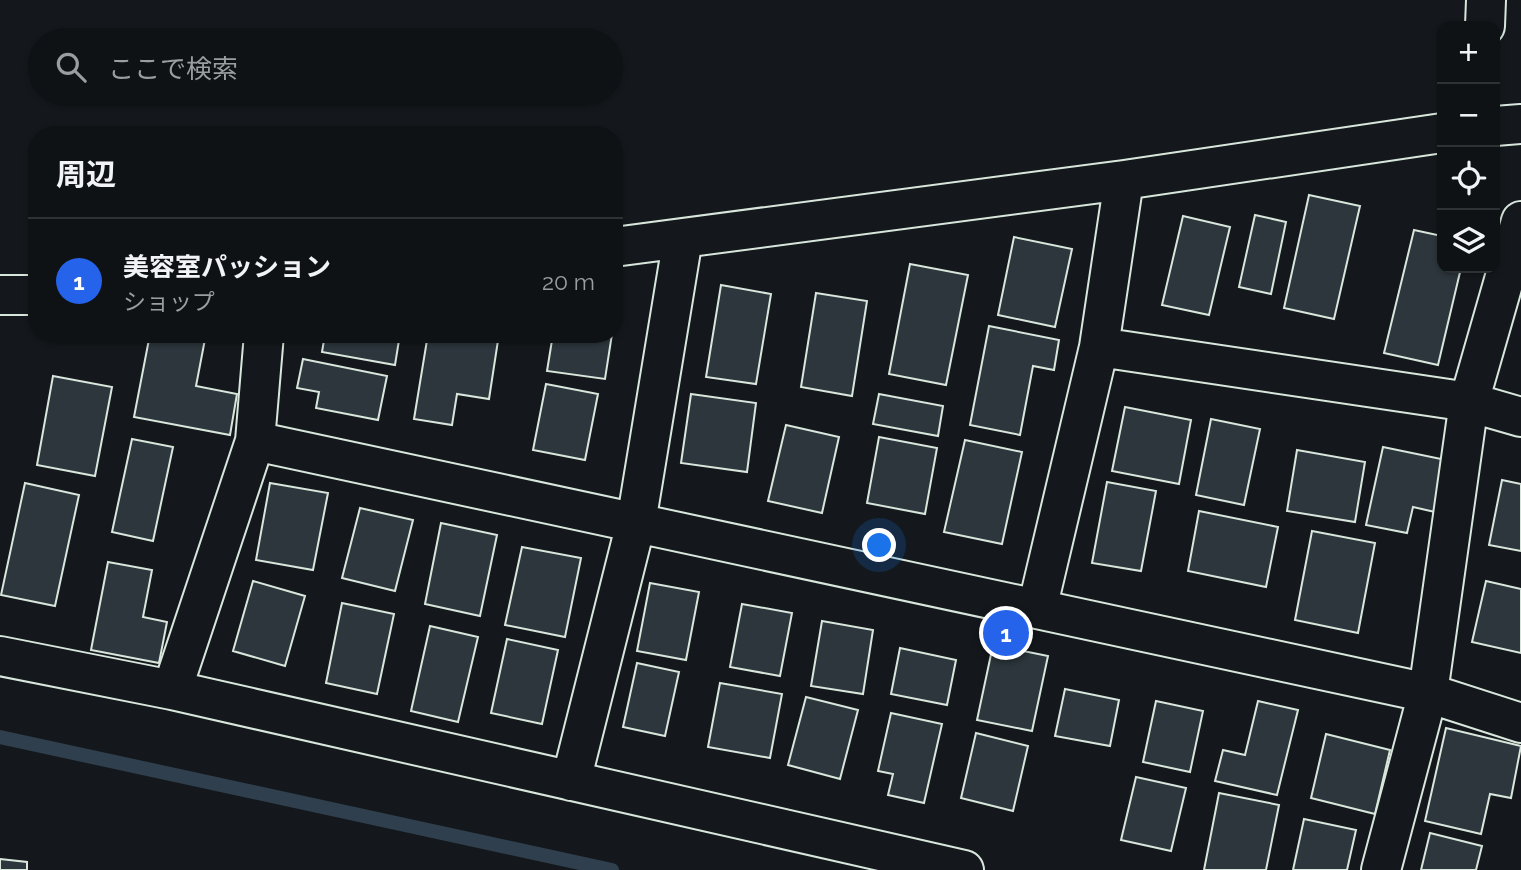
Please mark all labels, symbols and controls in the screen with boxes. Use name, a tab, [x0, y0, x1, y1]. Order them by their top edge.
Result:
map controls	[1437, 21, 1500, 273]
button: +	[1437, 21, 1500, 84]
search box	[28, 28, 623, 105]
icon: search	[52, 48, 90, 86]
text: ここで検索	[108, 54, 238, 84]
button: −	[1437, 84, 1500, 147]
button: locate	[1437, 147, 1500, 210]
text: 周辺	[56, 157, 116, 192]
button: layers	[1437, 210, 1500, 273]
text: 美容室パッション	[123, 252, 331, 282]
text: 1	[73, 268, 85, 295]
text: 20 m	[542, 268, 595, 295]
text: ショップ	[123, 288, 215, 315]
your location	[862, 528, 896, 562]
pin: 1	[983, 607, 1029, 659]

